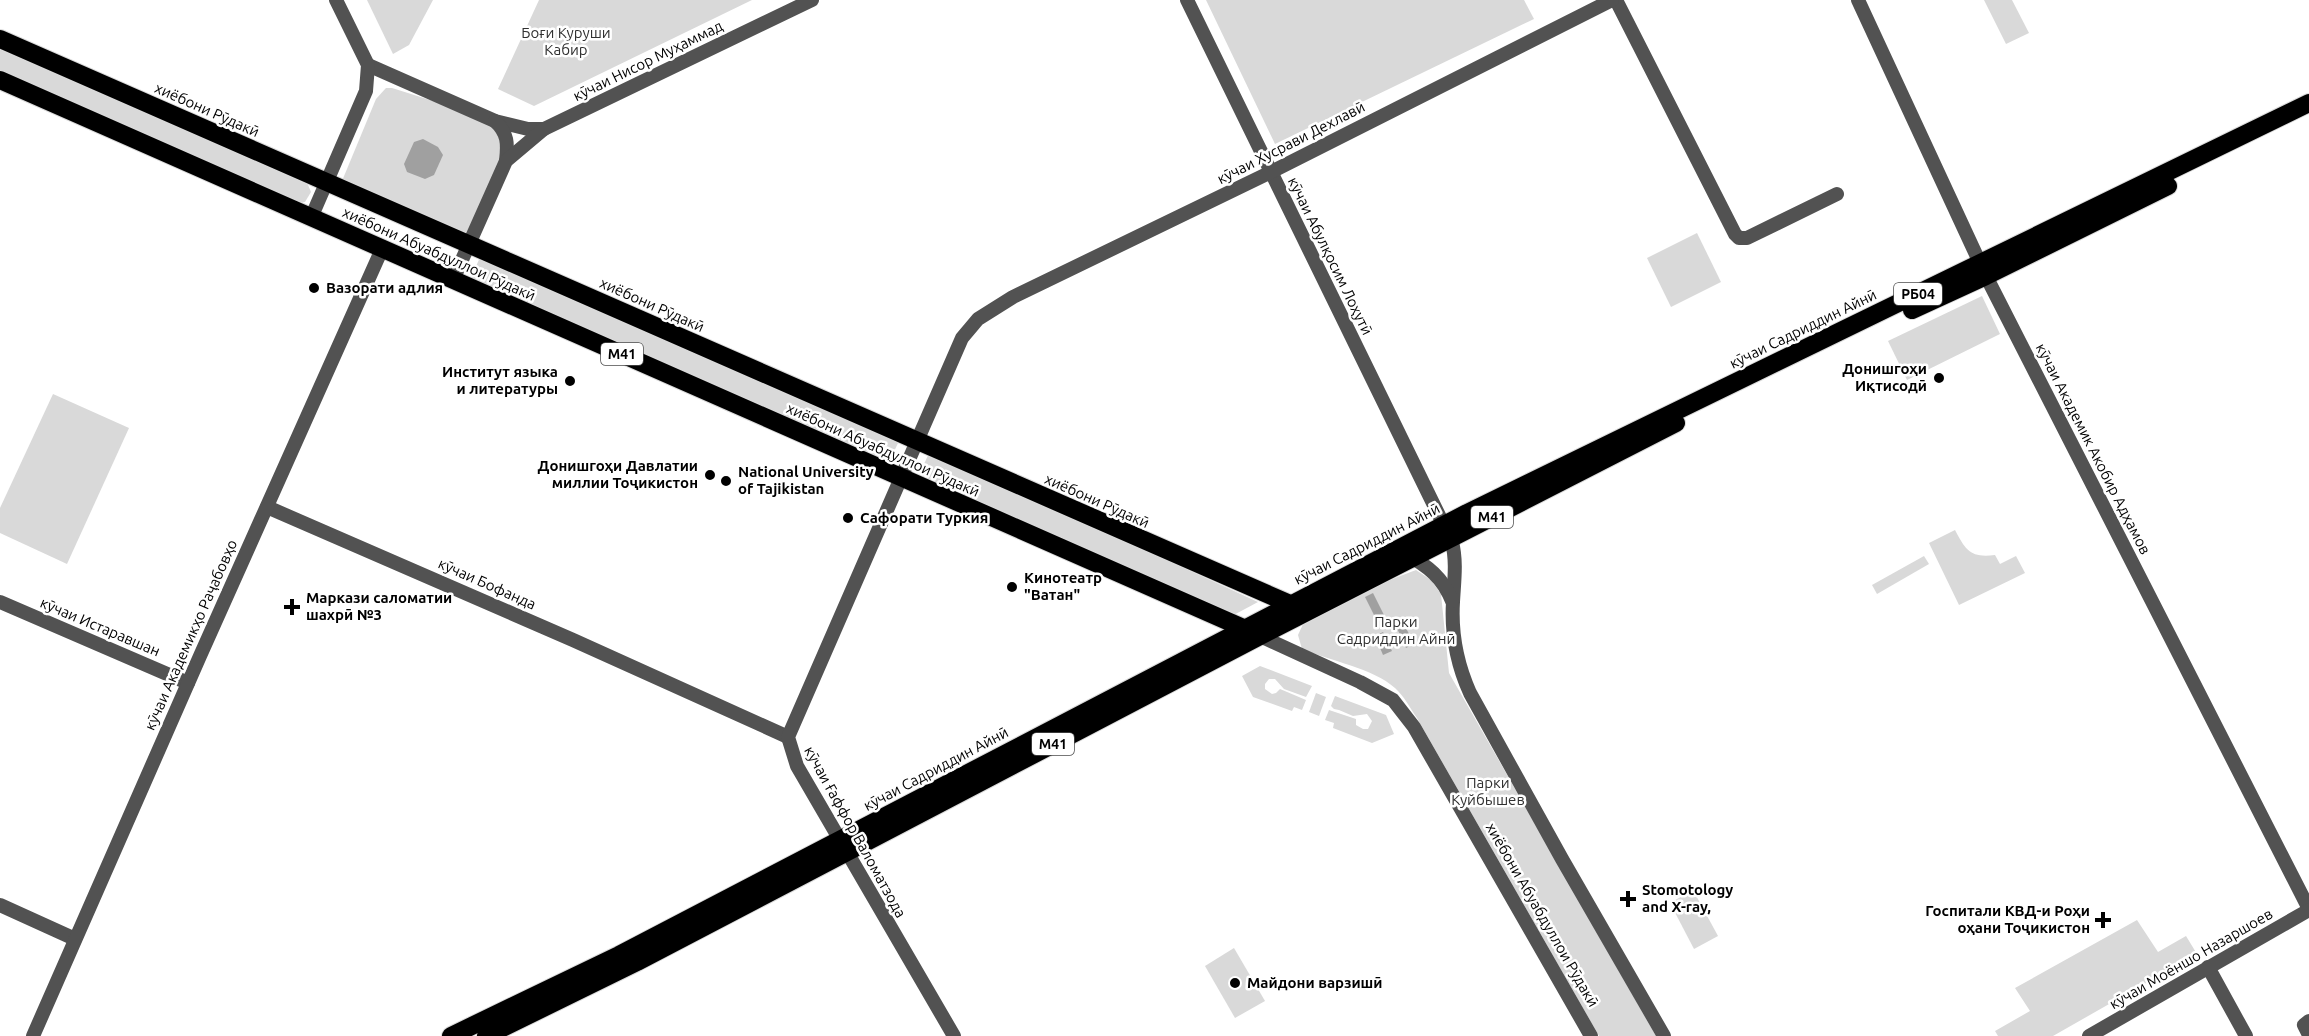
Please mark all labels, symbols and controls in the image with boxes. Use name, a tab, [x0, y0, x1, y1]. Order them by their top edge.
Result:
street label: кӯчаи Нисор Муҳаммад	[570, 17, 726, 104]
park label: Боғи Куруши Кабир	[521, 24, 611, 58]
street label: хиёбони Рӯдакӣ	[152, 79, 262, 140]
street label: кӯчаи Хусрави Дехлавӣ	[1214, 98, 1368, 187]
street label: кӯчаи Абулқосим Лоҳутӣ	[1285, 174, 1376, 338]
street label: хиёбони Абуабдуллои Рӯдакӣ	[340, 203, 538, 304]
street label: хиёбони Рӯдакӣ	[597, 274, 707, 335]
place label: Вазорати адлия	[326, 279, 443, 296]
marker: Вазорати адлия	[307, 281, 321, 295]
road number: РБ04	[1894, 283, 1942, 305]
street label: кӯчаи Садриддин Айнӣ	[1726, 286, 1879, 372]
street label: кӯчаи Академик Акобир Адҳамов	[2033, 340, 2154, 557]
road number: M41	[601, 343, 643, 365]
place label: Донишгоҳи Иқтисодӣ	[1842, 360, 1927, 394]
place label: Институт языка и литературы	[442, 363, 558, 397]
marker: Донишгоҳи Иқтисодӣ	[1932, 371, 1946, 385]
marker: Институт языка и литературы	[563, 374, 577, 388]
street label: хиёбони Абуабдуллои Рӯдакӣ	[784, 399, 982, 500]
place label: Донишгоҳи Давлатии миллии Тоҷикистон	[538, 457, 698, 491]
place label: National University of Tajikistan	[738, 463, 874, 497]
marker: Донишгоҳи Давлатии миллии Тоҷикистон	[703, 468, 717, 482]
street label: хиёбони Рӯдакӣ	[1042, 470, 1152, 531]
marker: National University of Tajikistan	[719, 474, 733, 488]
street label: кӯчаи Садриддин Айнӣ	[1291, 499, 1443, 588]
road number: M41	[1471, 506, 1513, 528]
place label: Сафорати Туркия	[860, 509, 988, 526]
marker: Сафорати Туркия	[841, 511, 855, 525]
street label: кӯчаи Академикҳо Раҷабовҳо	[141, 537, 240, 733]
street label: кӯчаи Бофанда	[436, 554, 539, 613]
place label: Кинотеатр "Ватан"	[1024, 569, 1102, 603]
marker: Кинотеатр "Ватан"	[1005, 580, 1019, 594]
place label: Маркази саломатии шахрӣ №3	[306, 589, 452, 623]
street label: кӯчаи Истаравшан	[38, 594, 163, 659]
marker: Маркази саломатии шахрӣ №3	[283, 598, 301, 616]
park label: Парки Садриддин Айнӣ	[1337, 613, 1455, 647]
street label: кӯчаи Садриддин Айнӣ	[860, 723, 1011, 814]
road number: M41	[1032, 733, 1074, 755]
street label: кӯчаи Ғаффор Валоматзода	[801, 743, 910, 920]
park label: Парки Куйбышев	[1451, 774, 1525, 808]
street label: хиёбони Абуабдуллои Рӯдакӣ	[1483, 820, 1602, 1010]
place label: Stomotology and X-ray,	[1642, 881, 1733, 915]
marker: Stomotology and X-ray,	[1619, 890, 1637, 908]
place label: Госпитали КВД-и Роҳи оҳани Тоҷикистон	[1925, 902, 2090, 936]
street label: кӯчаи Моёншо Назаршоев	[2106, 905, 2275, 1012]
marker: Госпитали КВД-и Роҳи оҳани Тоҷикистон	[2094, 911, 2112, 929]
place label: Майдони варзишӣ	[1247, 974, 1383, 991]
marker: Майдони варзишӣ	[1228, 976, 1242, 990]

